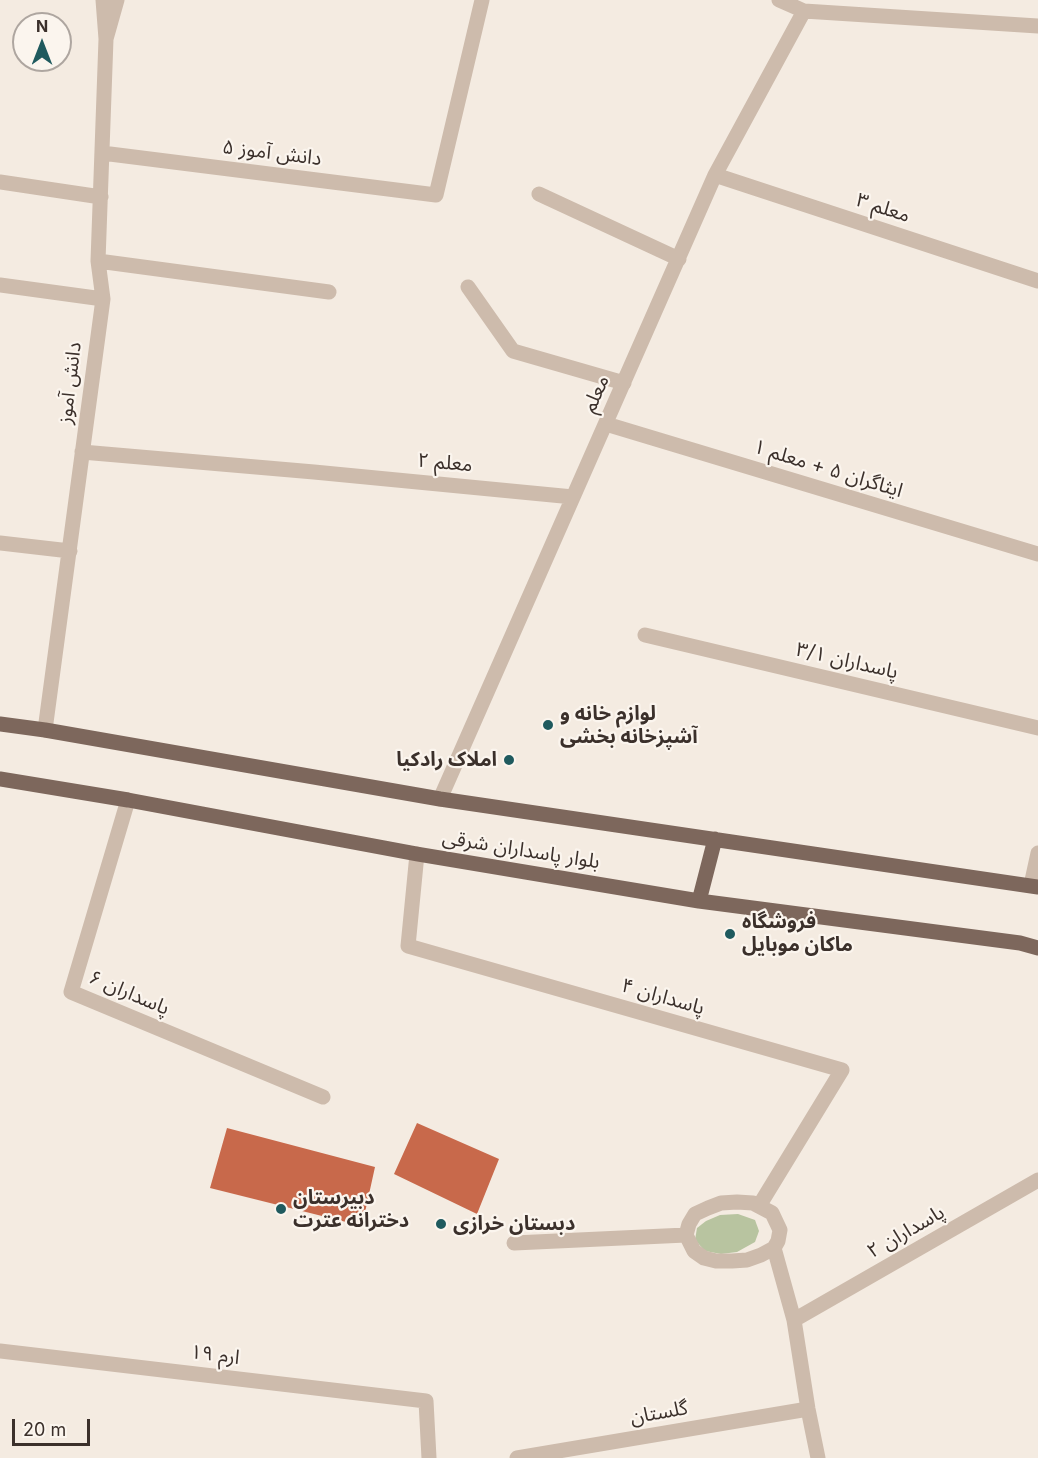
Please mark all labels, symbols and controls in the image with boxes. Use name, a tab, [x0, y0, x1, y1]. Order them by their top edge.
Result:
north arrow	[12, 12, 72, 72]
text: N	[36, 16, 48, 36]
street label: دانش آموز ۵	[221, 135, 323, 171]
street label: معلم ۳	[853, 188, 913, 228]
street label: دانش آموز	[53, 341, 87, 425]
street label: معلم	[577, 372, 615, 416]
street label: ایثاگران ۵ + معلم ۱	[750, 435, 906, 503]
street label: معلم ۲	[416, 449, 474, 477]
street label: پاسداران ۳/۱	[794, 638, 900, 684]
place label: لوازم خانه و آشپزخانه بخشی	[560, 702, 698, 749]
marker: لوازم خانه و آشپزخانه بخشی	[541, 718, 555, 732]
place label: املاک رادکیا	[396, 748, 497, 772]
marker: املاک رادکیا	[502, 753, 516, 767]
street label: بلوار پاسداران شرقی	[441, 826, 601, 874]
place label: فروشگاه ماکان موبایل	[742, 910, 853, 957]
marker: فروشگاه ماکان موبایل	[723, 927, 737, 941]
street label: پاسداران ۶	[85, 965, 173, 1021]
street label: پاسداران ۴	[619, 974, 707, 1020]
place label: دبیرستان دخترانه عترت	[293, 1186, 409, 1233]
street label: پاسداران ۲	[863, 1200, 949, 1264]
marker: دبیرستان دخترانه عترت	[274, 1202, 288, 1216]
place label: دبستان خرازی	[453, 1212, 575, 1236]
marker: دبستان خرازی	[434, 1217, 448, 1231]
street label: ارم ۱۹	[189, 1340, 241, 1370]
street label: گلستان	[628, 1396, 690, 1430]
scale bar	[15, 1407, 93, 1445]
text: 20 m	[23, 1419, 66, 1440]

